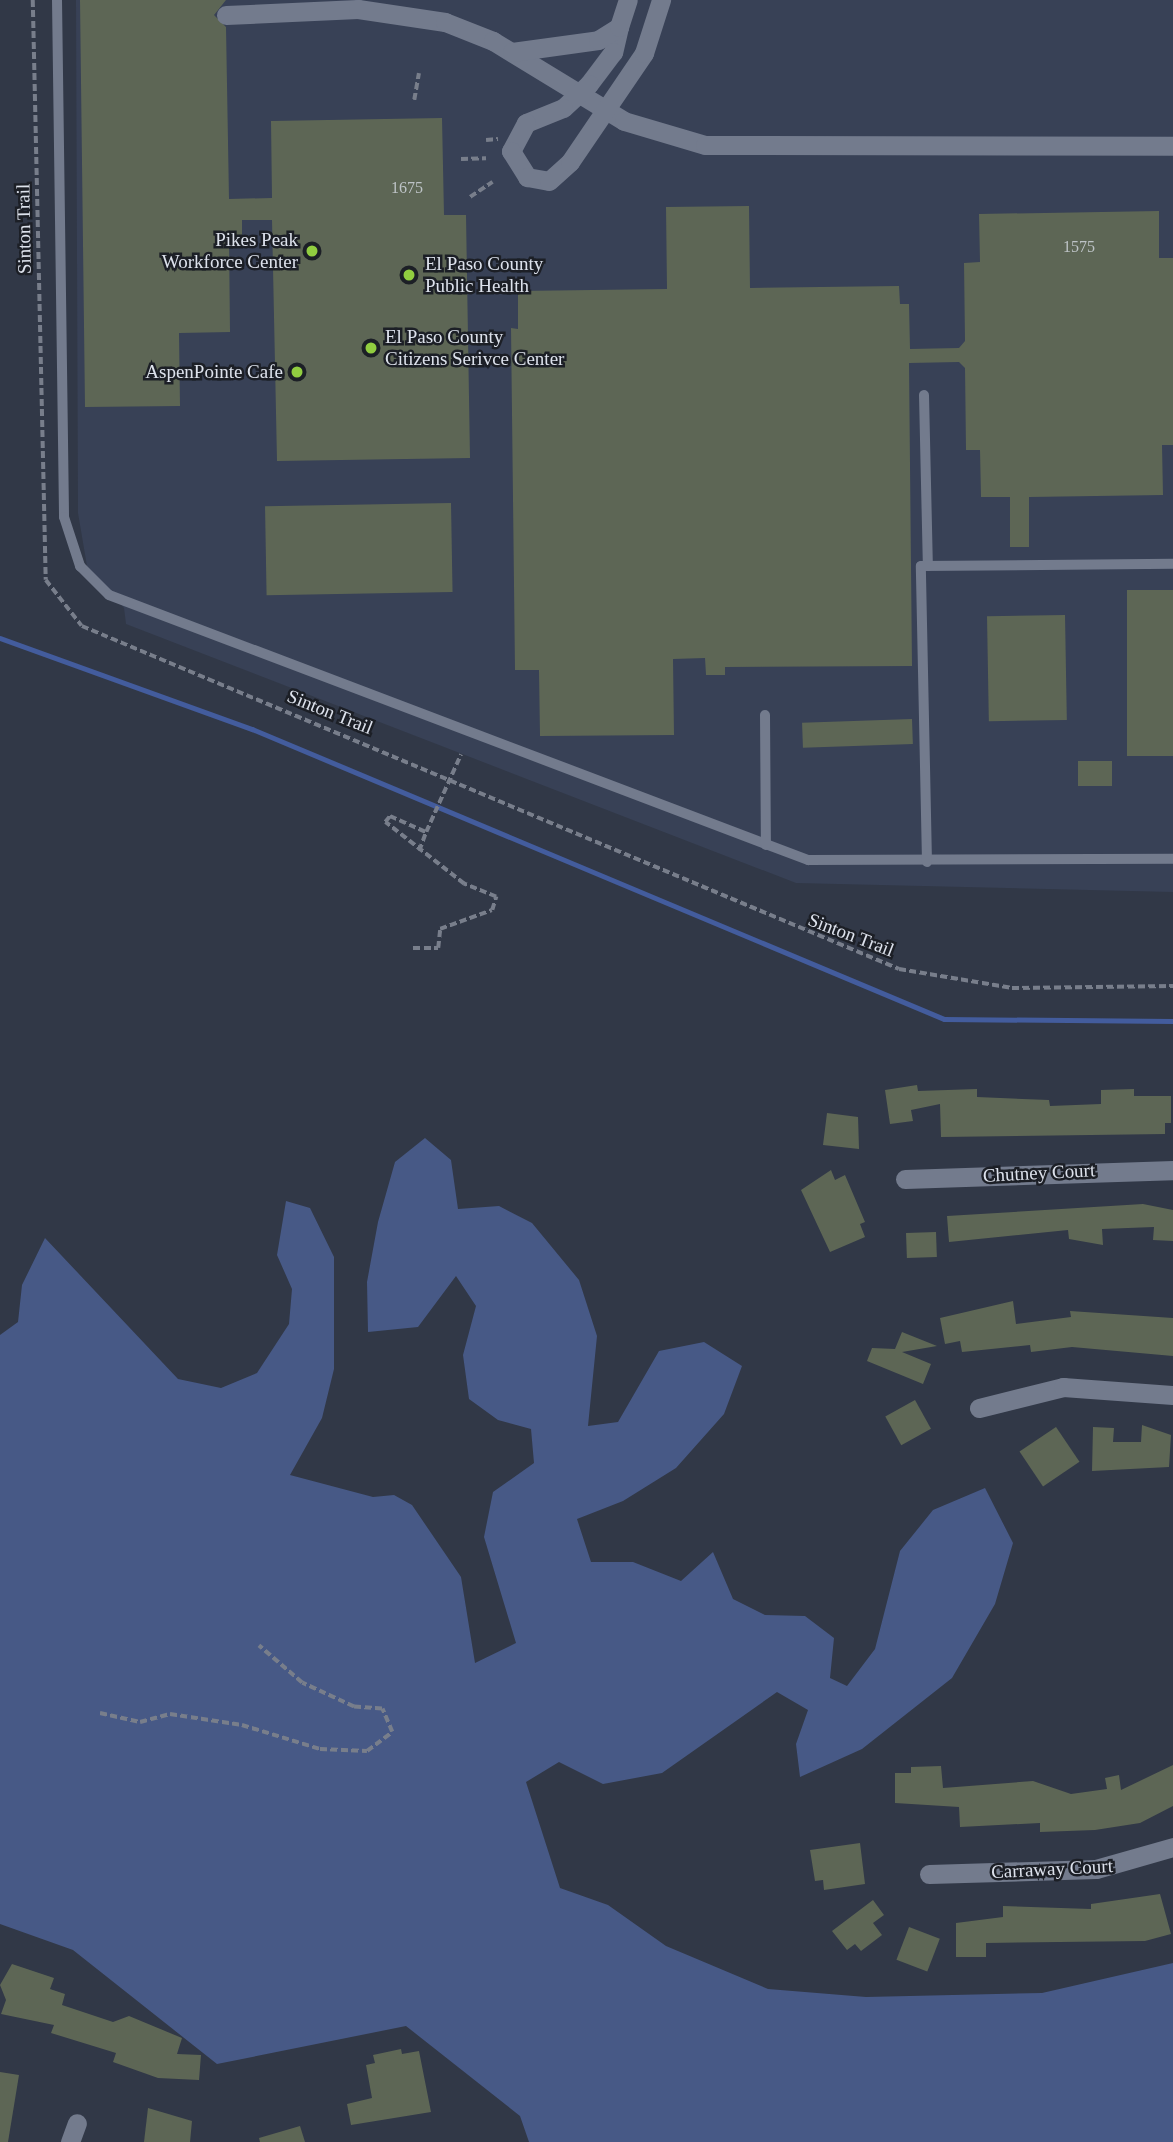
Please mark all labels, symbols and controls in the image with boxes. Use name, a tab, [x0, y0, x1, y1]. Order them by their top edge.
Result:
house number: 1675	[391, 178, 423, 198]
street label: Sinton Trail	[12, 183, 36, 275]
place label: Pikes Peak Workforce Center	[162, 229, 298, 273]
house number: 1575	[1063, 237, 1095, 257]
marker: Pikes Peak Workforce Center	[304, 243, 320, 259]
place label: El Paso County Public Health	[425, 253, 543, 297]
marker: El Paso County Public Health	[399, 265, 419, 285]
place label: El Paso County Citizens Serivce Center	[385, 326, 564, 370]
marker: El Paso County Citizens Serivce Center	[363, 340, 379, 356]
place label: AspenPointe Cafe	[145, 361, 283, 383]
marker: AspenPointe Cafe	[289, 364, 305, 380]
street label: Sinton Trail	[284, 684, 376, 740]
street label: Sinton Trail	[805, 908, 897, 962]
street label: Chutney Court	[982, 1159, 1096, 1187]
street label: Carraway Court	[991, 1854, 1113, 1884]

